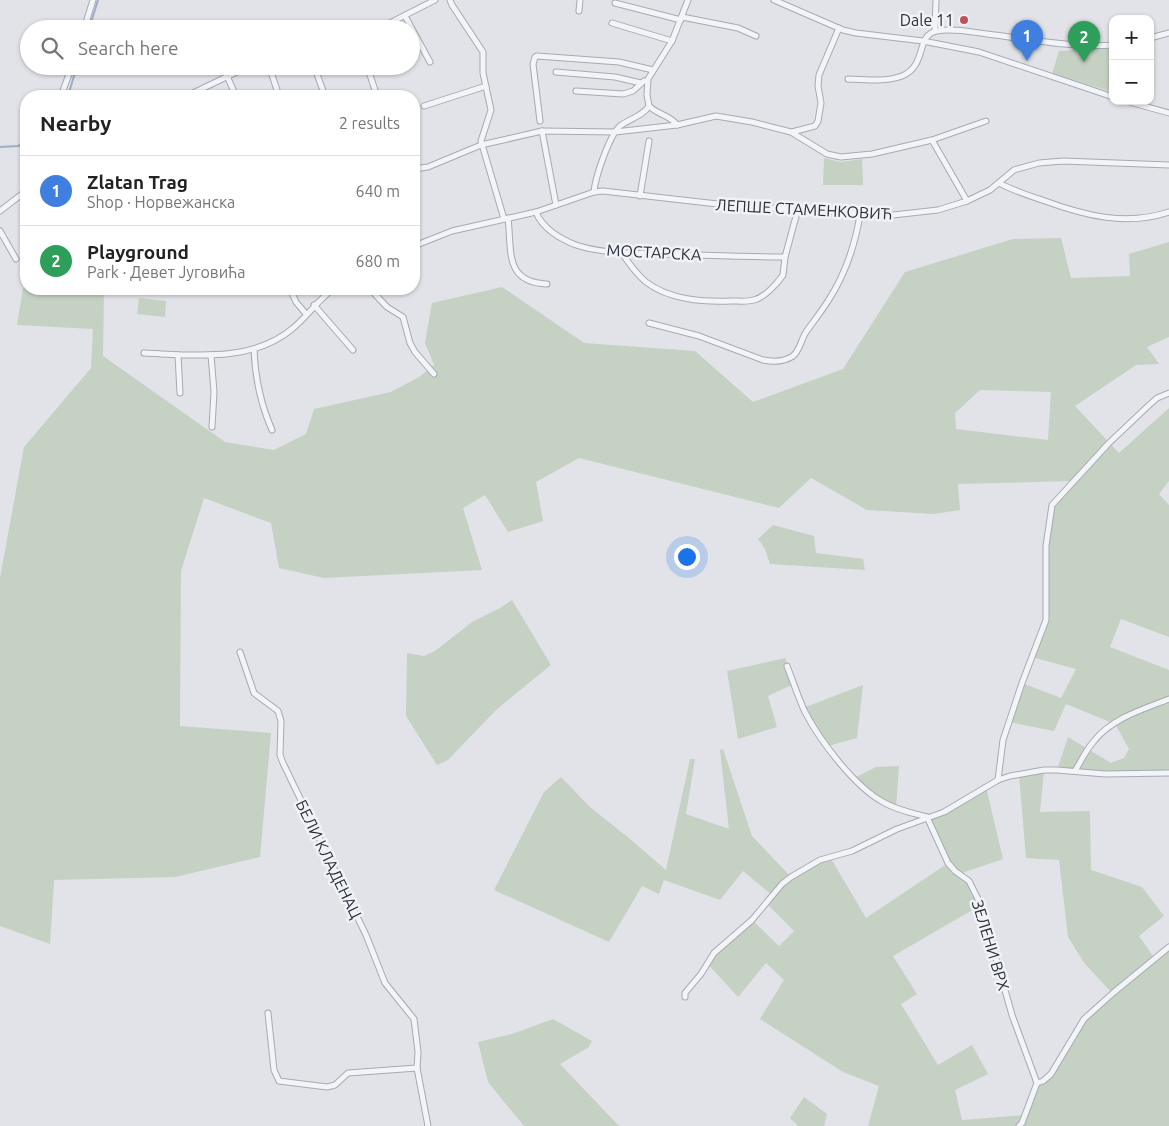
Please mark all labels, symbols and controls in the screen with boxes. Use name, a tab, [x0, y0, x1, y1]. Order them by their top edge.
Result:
place label: Dale 11	[900, 11, 954, 29]
marker: Dale 11	[958, 14, 970, 26]
map controls	[1109, 15, 1154, 105]
button: +	[1109, 15, 1154, 60]
search box	[20, 20, 420, 75]
pin: 1	[1011, 20, 1043, 61]
pin: 2	[1068, 21, 1100, 62]
icon: search	[38, 34, 66, 62]
text: Search here	[78, 37, 178, 59]
button: −	[1109, 60, 1154, 105]
text: Nearby	[40, 111, 111, 135]
text: 2 results	[339, 114, 400, 132]
text: Zlatan Trag	[87, 171, 188, 193]
text: 1	[51, 182, 61, 200]
text: 640 m	[355, 182, 400, 200]
text: Shop · Норвежанска	[87, 193, 235, 211]
street label: ЛЕПШЕ СТАМЕНКОВИЋ	[715, 195, 893, 223]
text: Playground	[87, 241, 189, 263]
street label: МОСТАРСКА	[606, 241, 702, 264]
text: 2	[51, 252, 61, 270]
text: 680 m	[355, 252, 400, 270]
text: Park · Девет Југовића	[87, 263, 246, 281]
your location	[674, 544, 700, 570]
street label: БЕЛИ КЛАДЕНАЦ	[292, 797, 366, 921]
street label: ЗЕЛЕНИ ВРХ	[969, 898, 1013, 993]

